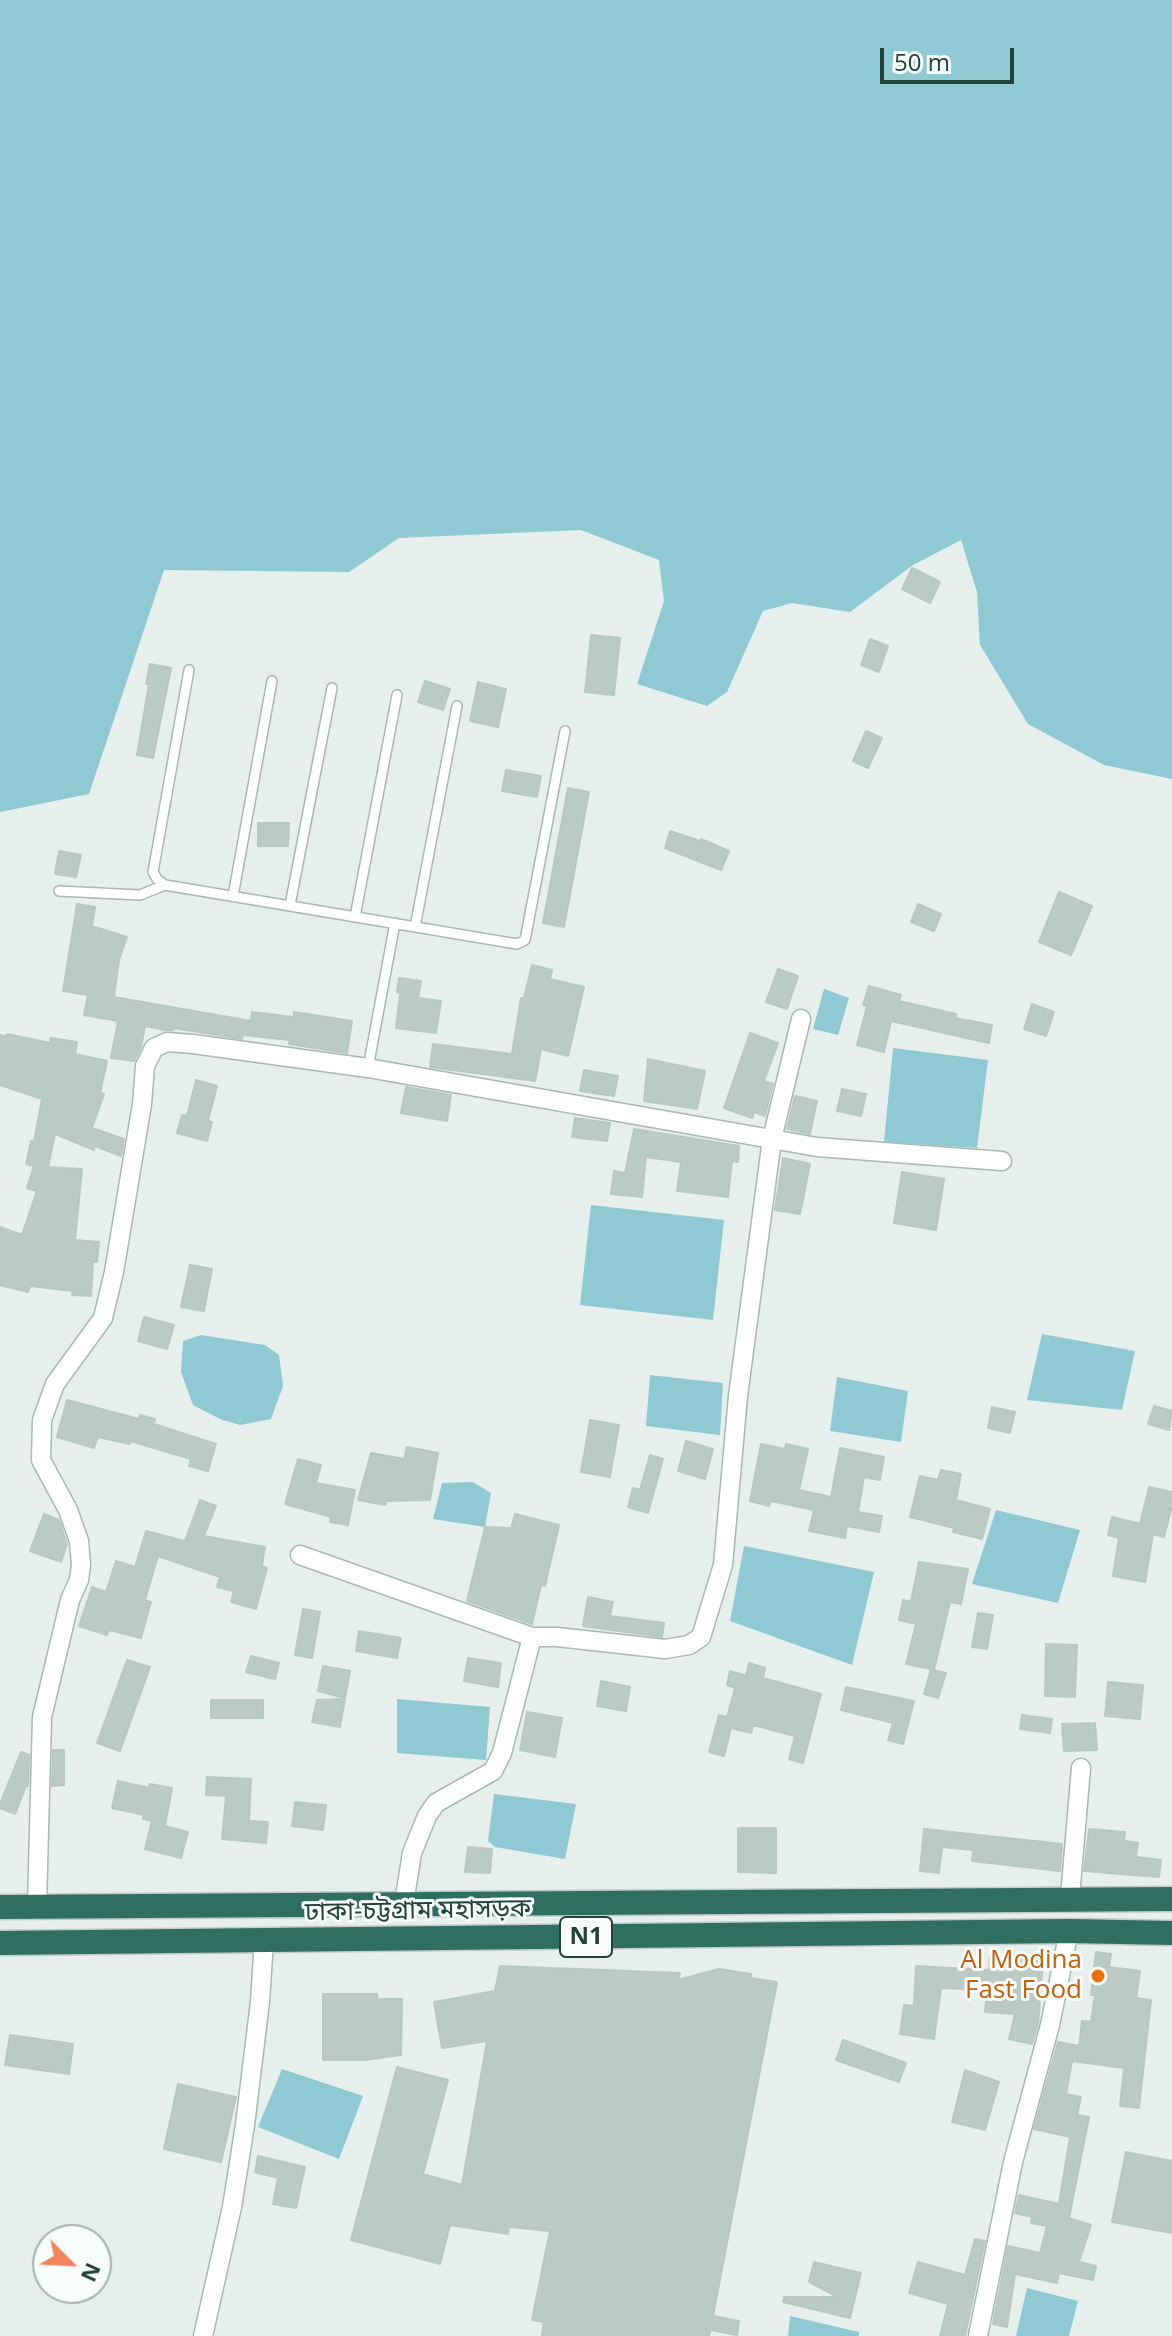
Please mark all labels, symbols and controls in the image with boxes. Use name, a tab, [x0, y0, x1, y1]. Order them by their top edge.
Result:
scale bar	[884, 32, 1018, 82]
text: 50 m	[894, 45, 950, 78]
street label: ঢাকা-চট্টগ্রাম মহাসড়ক	[305, 1893, 531, 1929]
road number: N1	[560, 1917, 612, 1957]
place label: Al Modina Fast Food	[960, 1945, 1082, 2006]
marker: Al Modina Fast Food	[1089, 1967, 1107, 1985]
north arrow	[32, 2224, 112, 2304]
text: N	[75, 2259, 109, 2287]

